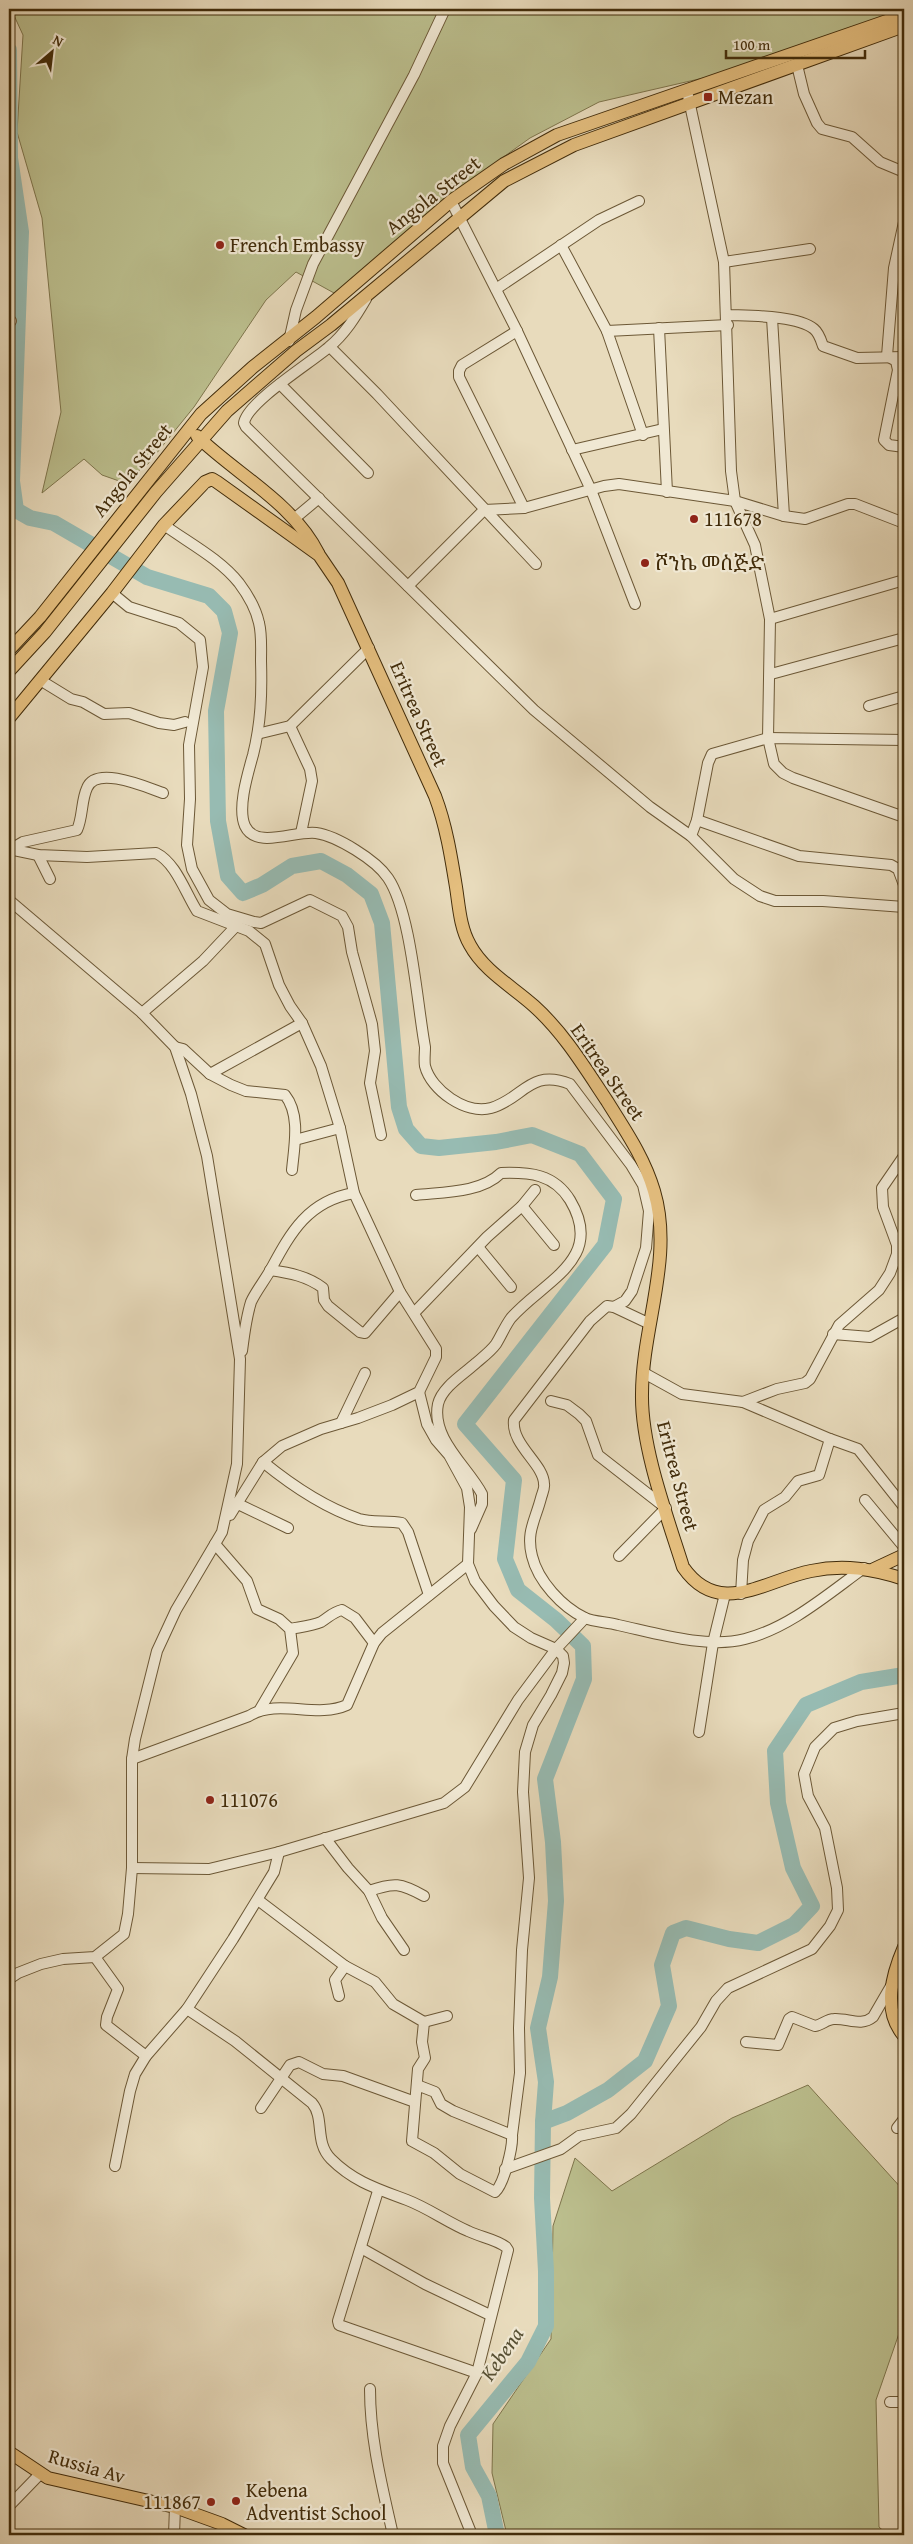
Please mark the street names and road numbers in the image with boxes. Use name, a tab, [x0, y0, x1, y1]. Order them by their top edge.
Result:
street label: Angola Street	[379, 148, 486, 241]
street label: Angola Street	[85, 416, 179, 523]
street label: Eritrea Street	[383, 656, 456, 771]
street label: Eritrea Street	[564, 1017, 653, 1126]
street label: Eritrea Street	[650, 1418, 707, 1534]
street label: Russia Av	[45, 2441, 129, 2490]

